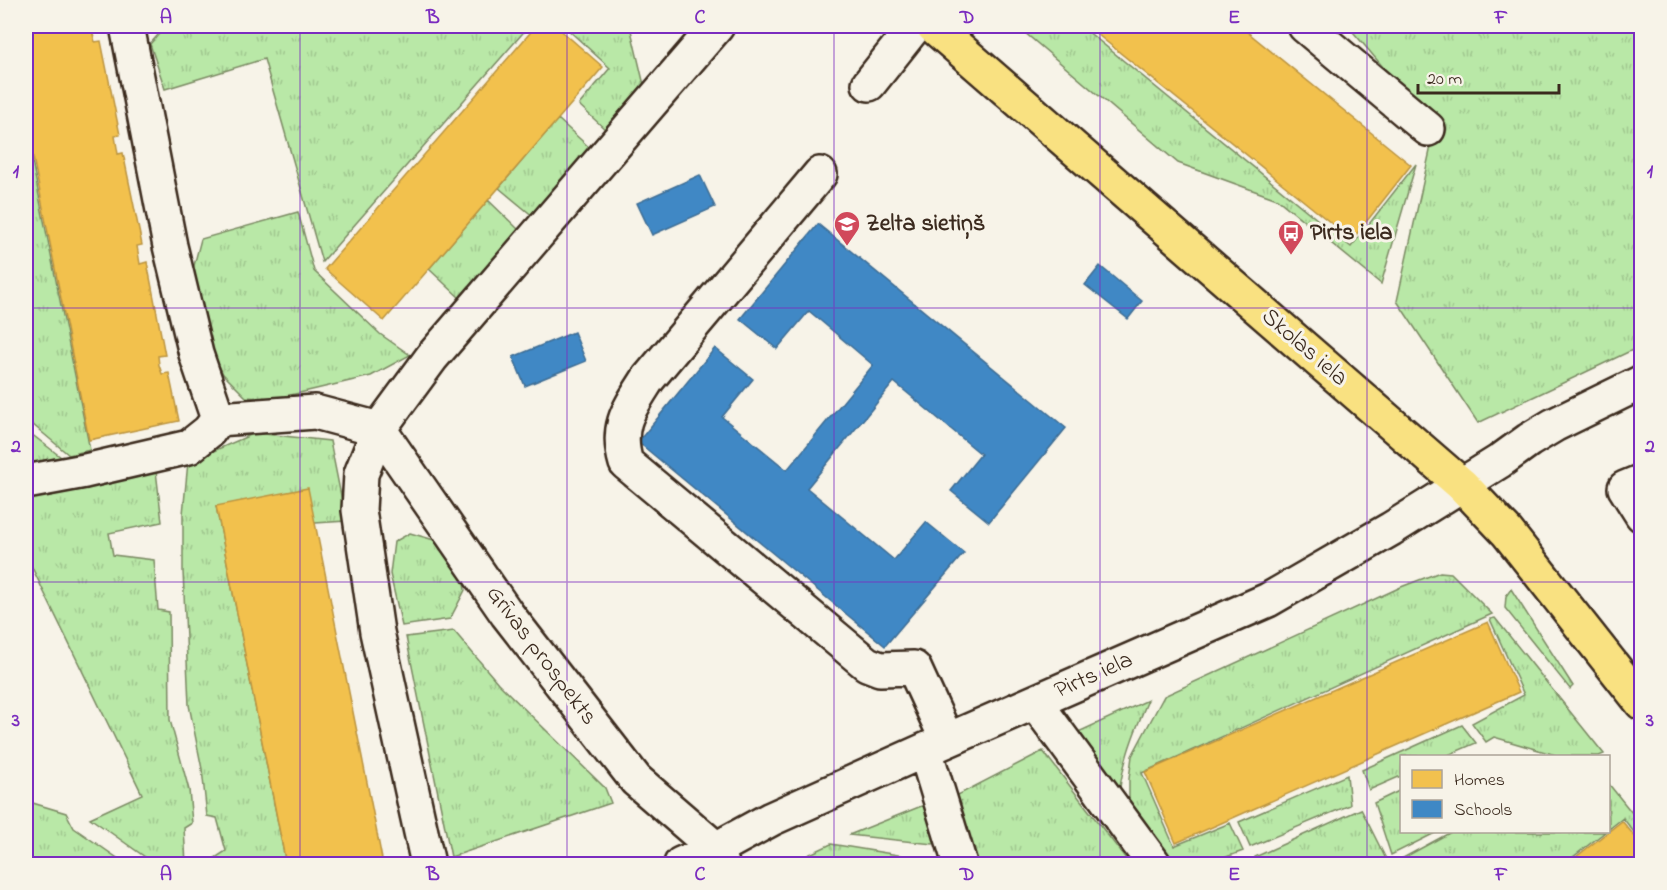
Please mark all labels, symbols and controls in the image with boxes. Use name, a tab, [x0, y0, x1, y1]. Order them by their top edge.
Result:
text: A	[160, 4, 172, 33]
text: B	[425, 4, 440, 33]
text: C	[695, 4, 706, 33]
text: D	[959, 4, 974, 33]
text: E	[1228, 4, 1240, 33]
text: F	[1494, 4, 1508, 33]
scale bar	[1418, 57, 1559, 95]
text: 20 m	[1427, 67, 1462, 93]
text: 1	[13, 158, 20, 187]
text: 1	[1647, 158, 1654, 187]
place label: Zelta sietiņš	[866, 207, 985, 242]
school or university icon: Zelta sietiņš	[832, 209, 862, 247]
place label: Pirts iela	[1310, 216, 1393, 251]
bus stop icon: Pirts iela	[1276, 218, 1306, 256]
street label: Skolas iela	[1253, 300, 1355, 396]
text: 2	[10, 433, 21, 462]
text: 2	[1644, 433, 1655, 462]
street label: Grīvas prospekts	[477, 579, 605, 733]
street label: Pirts iela	[1049, 643, 1139, 709]
text: 3	[11, 707, 20, 736]
text: 3	[1645, 707, 1654, 736]
legend	[1400, 755, 1610, 833]
text: Homes	[1454, 768, 1505, 794]
text: Schools	[1454, 798, 1512, 824]
text: A	[160, 861, 172, 890]
text: B	[425, 861, 440, 890]
text: C	[695, 861, 706, 890]
text: D	[959, 861, 974, 890]
text: E	[1228, 861, 1240, 890]
text: F	[1494, 861, 1508, 890]

